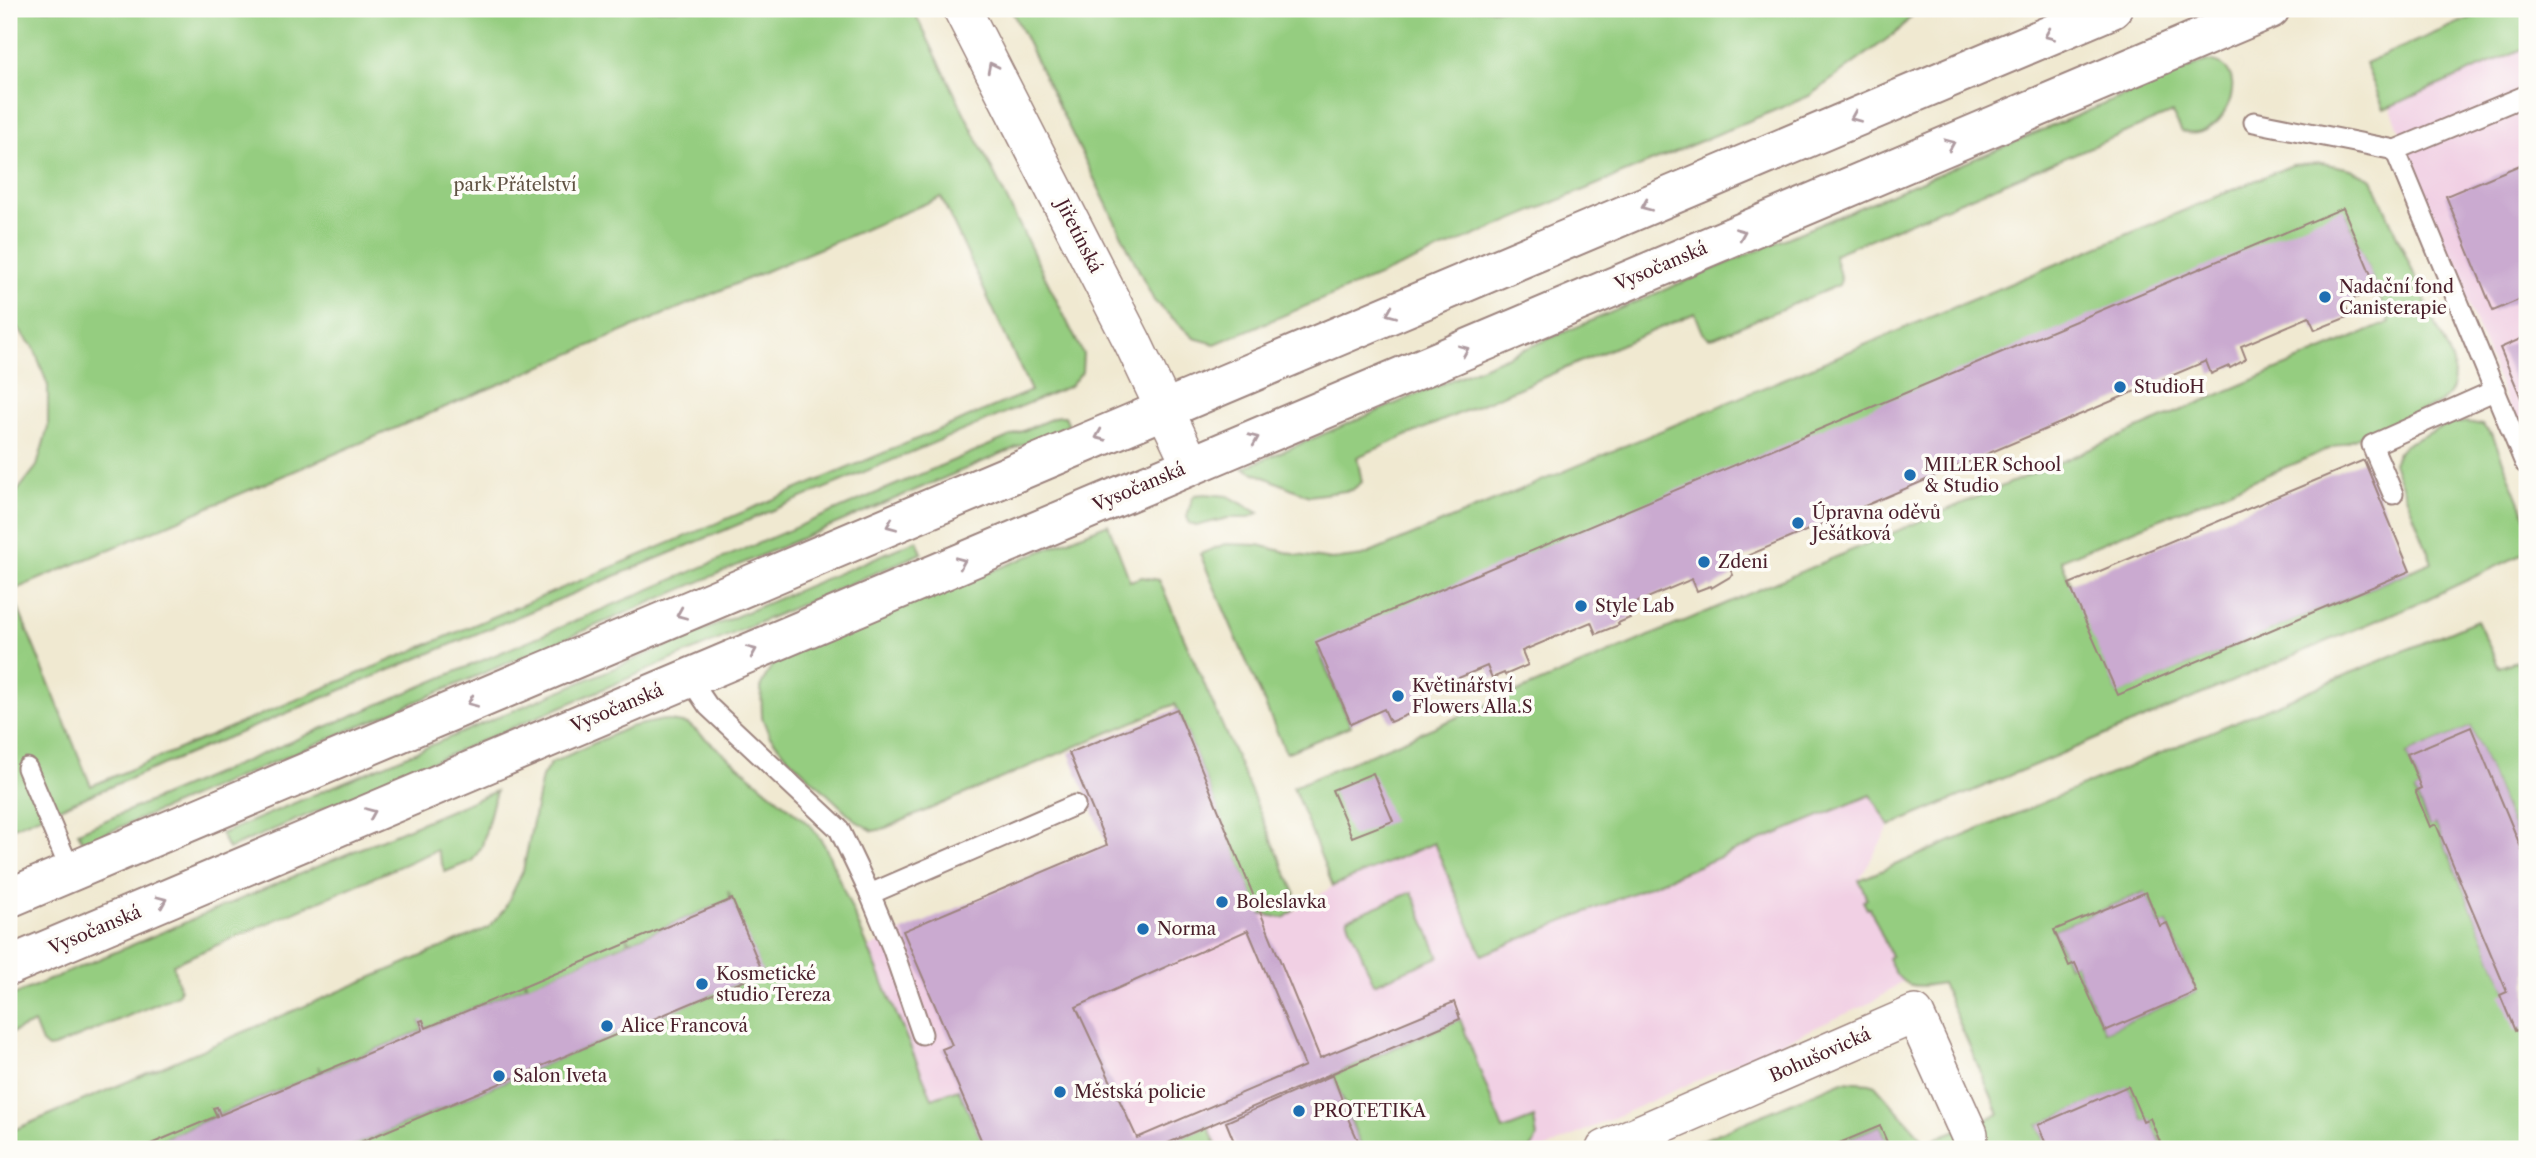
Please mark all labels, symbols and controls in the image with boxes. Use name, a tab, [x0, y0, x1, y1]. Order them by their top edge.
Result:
one-way arrow	[2044, 27, 2056, 41]
one-way arrow	[987, 62, 1000, 74]
one-way arrow	[1850, 109, 1862, 123]
one-way arrow	[1943, 138, 1956, 152]
park label: park Přátelství	[454, 174, 577, 196]
street label: Jiřetínská	[1050, 193, 1107, 277]
one-way arrow	[1641, 198, 1653, 212]
one-way arrow	[1734, 227, 1746, 241]
street label: Vysočanská	[1611, 236, 1711, 296]
place label: Nadační fond Canisterapie	[2339, 276, 2454, 319]
marker: Nadační fond Canisterapie	[2317, 289, 2333, 305]
one-way arrow	[1386, 305, 1398, 319]
one-way arrow	[1456, 344, 1469, 358]
place label: StudioH	[2134, 376, 2205, 398]
marker: StudioH	[2112, 379, 2128, 395]
one-way arrow	[1095, 428, 1108, 442]
one-way arrow	[1247, 433, 1259, 447]
place label: MILLER School & Studio	[1924, 454, 2061, 497]
street label: Vysočanská	[1089, 457, 1189, 517]
marker: MILLER School & Studio	[1902, 467, 1918, 483]
place label: Úpravna oděvů Ješátková	[1809, 501, 1941, 545]
marker: Úpravna oděvů Ješátková	[1790, 515, 1806, 531]
one-way arrow	[886, 517, 898, 531]
place label: Zdeni	[1718, 551, 1768, 573]
marker: Zdeni	[1696, 554, 1712, 570]
one-way arrow	[955, 557, 967, 571]
place label: Style Lab	[1595, 595, 1675, 617]
marker: Style Lab	[1573, 598, 1589, 614]
one-way arrow	[676, 605, 688, 619]
one-way arrow	[745, 645, 757, 659]
place label: Květinářství Flowers Alla.S	[1412, 675, 1533, 718]
street label: Vysočanská	[567, 678, 667, 738]
marker: Květinářství Flowers Alla.S	[1390, 688, 1406, 704]
one-way arrow	[467, 694, 479, 708]
one-way arrow	[365, 807, 377, 821]
place label: Boleslavka	[1236, 891, 1327, 913]
marker: Boleslavka	[1214, 894, 1230, 910]
one-way arrow	[155, 896, 167, 910]
street label: Vysočanská	[45, 900, 145, 960]
place label: Norma	[1157, 918, 1217, 940]
marker: Norma	[1135, 921, 1151, 937]
place label: Kosmetické studio Tereza	[716, 963, 832, 1006]
marker: Kosmetické studio Tereza	[694, 976, 710, 992]
place label: Alice Francová	[620, 1015, 749, 1037]
marker: Alice Francová	[599, 1018, 615, 1034]
street label: Bohušovická	[1766, 1023, 1875, 1087]
place label: Salon Iveta	[513, 1065, 608, 1087]
marker: Salon Iveta	[491, 1068, 507, 1084]
place label: Městská policie	[1074, 1081, 1206, 1103]
marker: Městská policie	[1052, 1084, 1068, 1100]
place label: PROTETIKA	[1313, 1100, 1427, 1122]
marker: PROTETIKA	[1291, 1103, 1307, 1119]

